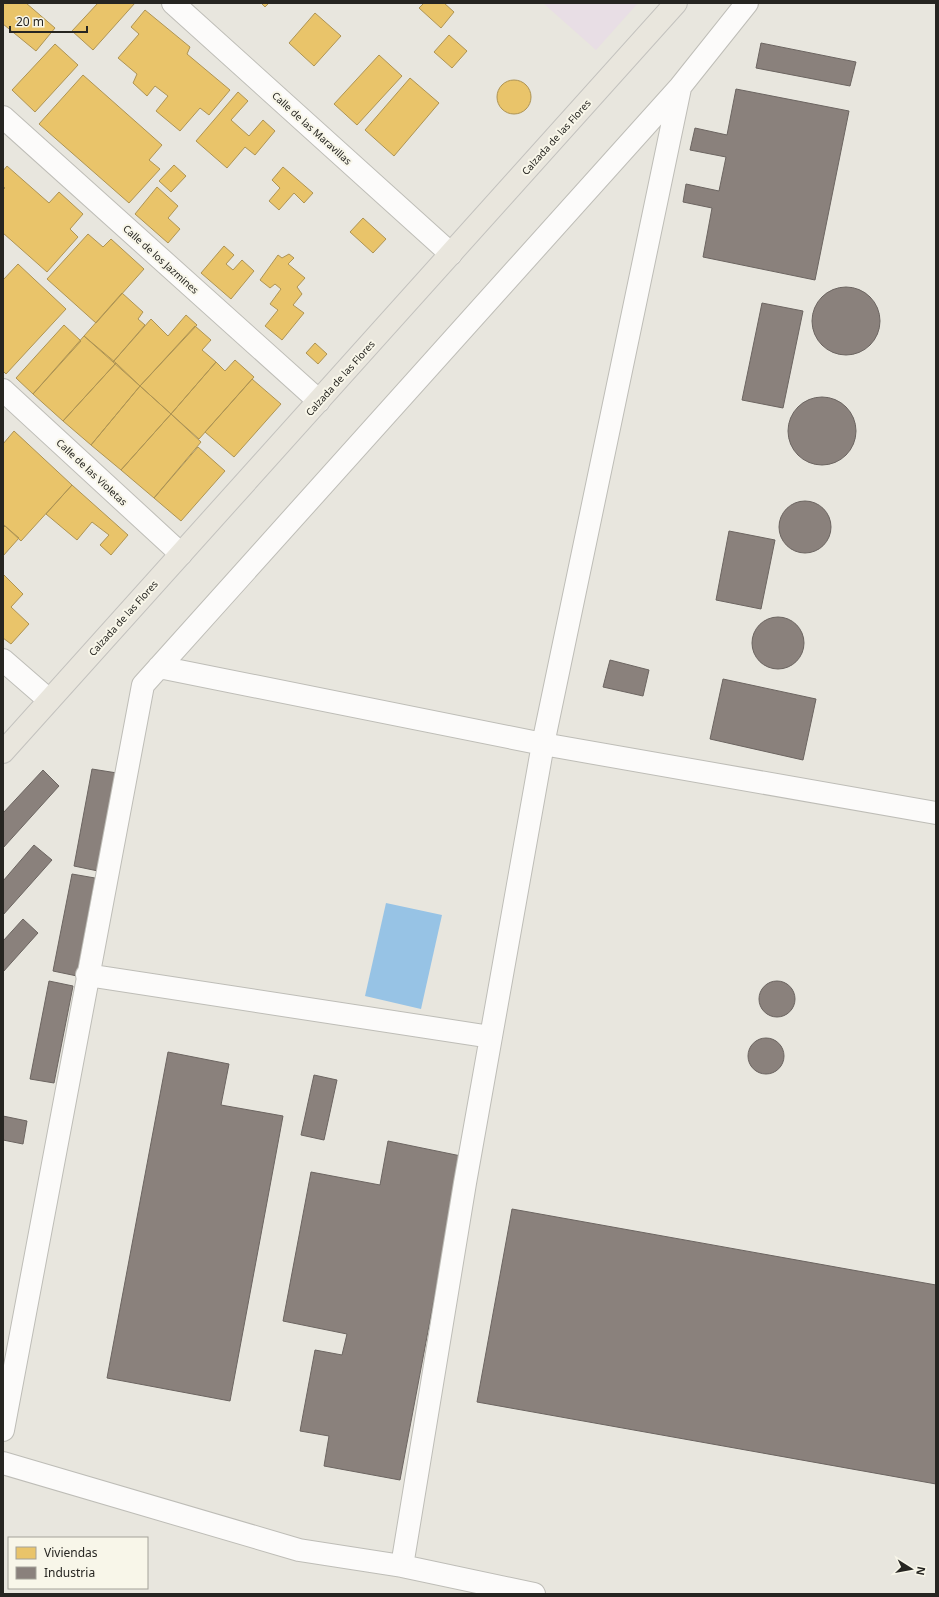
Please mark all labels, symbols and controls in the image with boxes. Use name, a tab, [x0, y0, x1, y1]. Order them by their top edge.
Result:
scale bar	[10, 8, 87, 34]
text: 20 m	[16, 13, 44, 30]
street label: Calle de las Maravillas	[269, 88, 355, 168]
street label: Calzada de las Flores	[518, 96, 594, 178]
street label: Calle de los Jazmines	[120, 221, 202, 297]
street label: Calzada de las Flores	[302, 337, 378, 419]
street label: Calle de las Violetas	[54, 435, 131, 509]
street label: Calzada de las Flores	[85, 577, 161, 659]
legend	[8, 1537, 148, 1589]
text: Viviendas	[44, 1544, 98, 1561]
north arrow	[891, 1549, 931, 1589]
text: Industria	[44, 1564, 95, 1581]
text: N	[913, 1565, 930, 1577]

